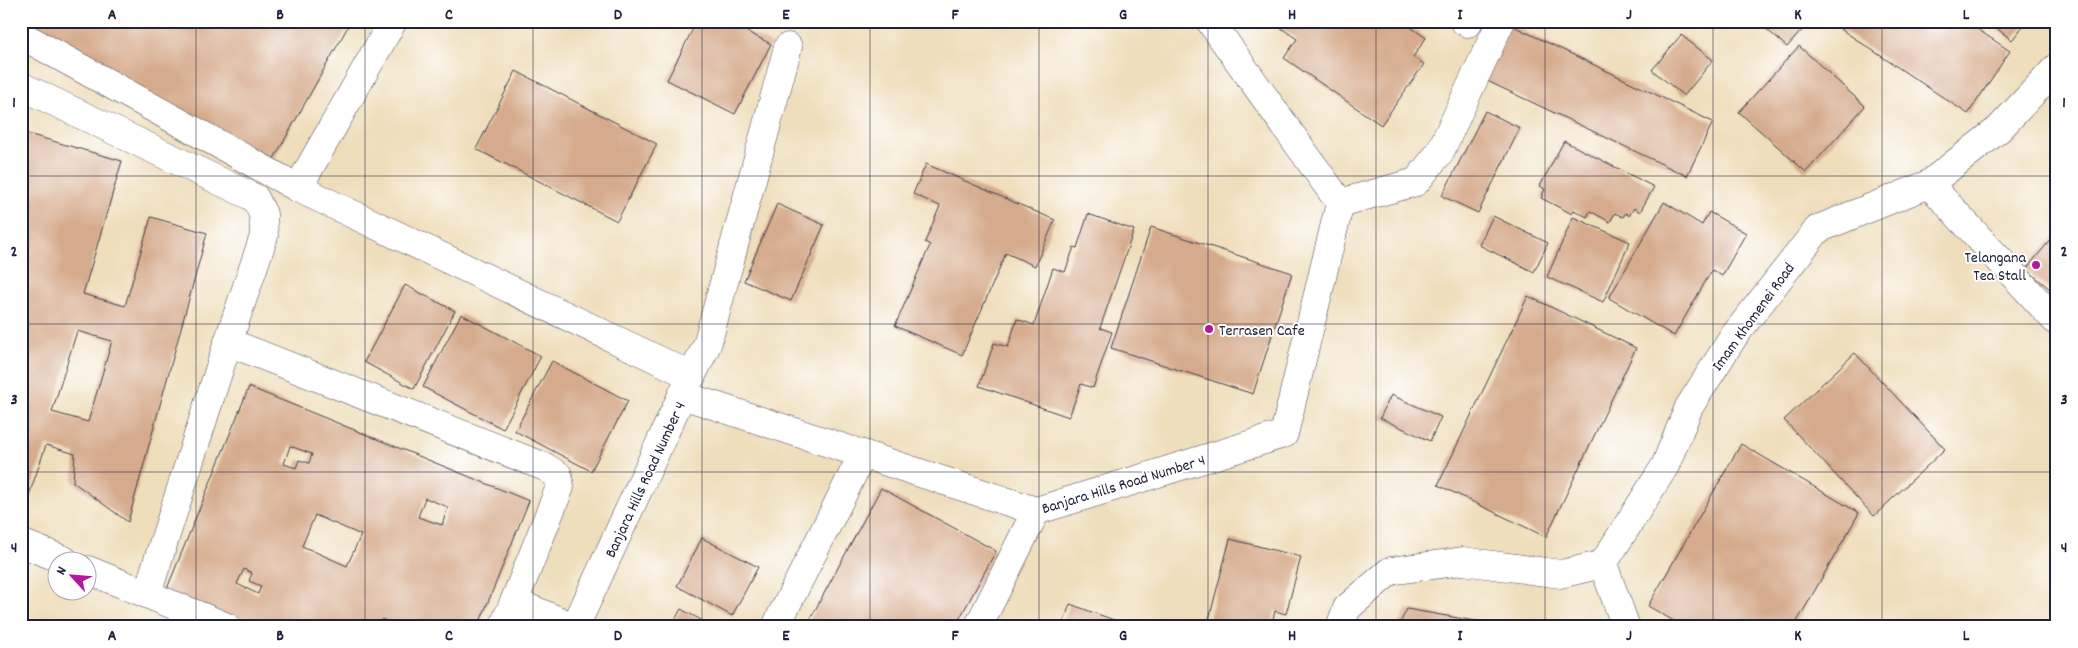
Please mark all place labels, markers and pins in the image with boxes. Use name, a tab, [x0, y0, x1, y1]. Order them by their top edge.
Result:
place label: Telangana Tea Stall	[1964, 247, 2026, 288]
marker: Telangana Tea Stall	[2030, 259, 2042, 271]
place label: Terrasen Cafe	[1219, 320, 1305, 343]
marker: Terrasen Cafe	[1203, 323, 1215, 335]

